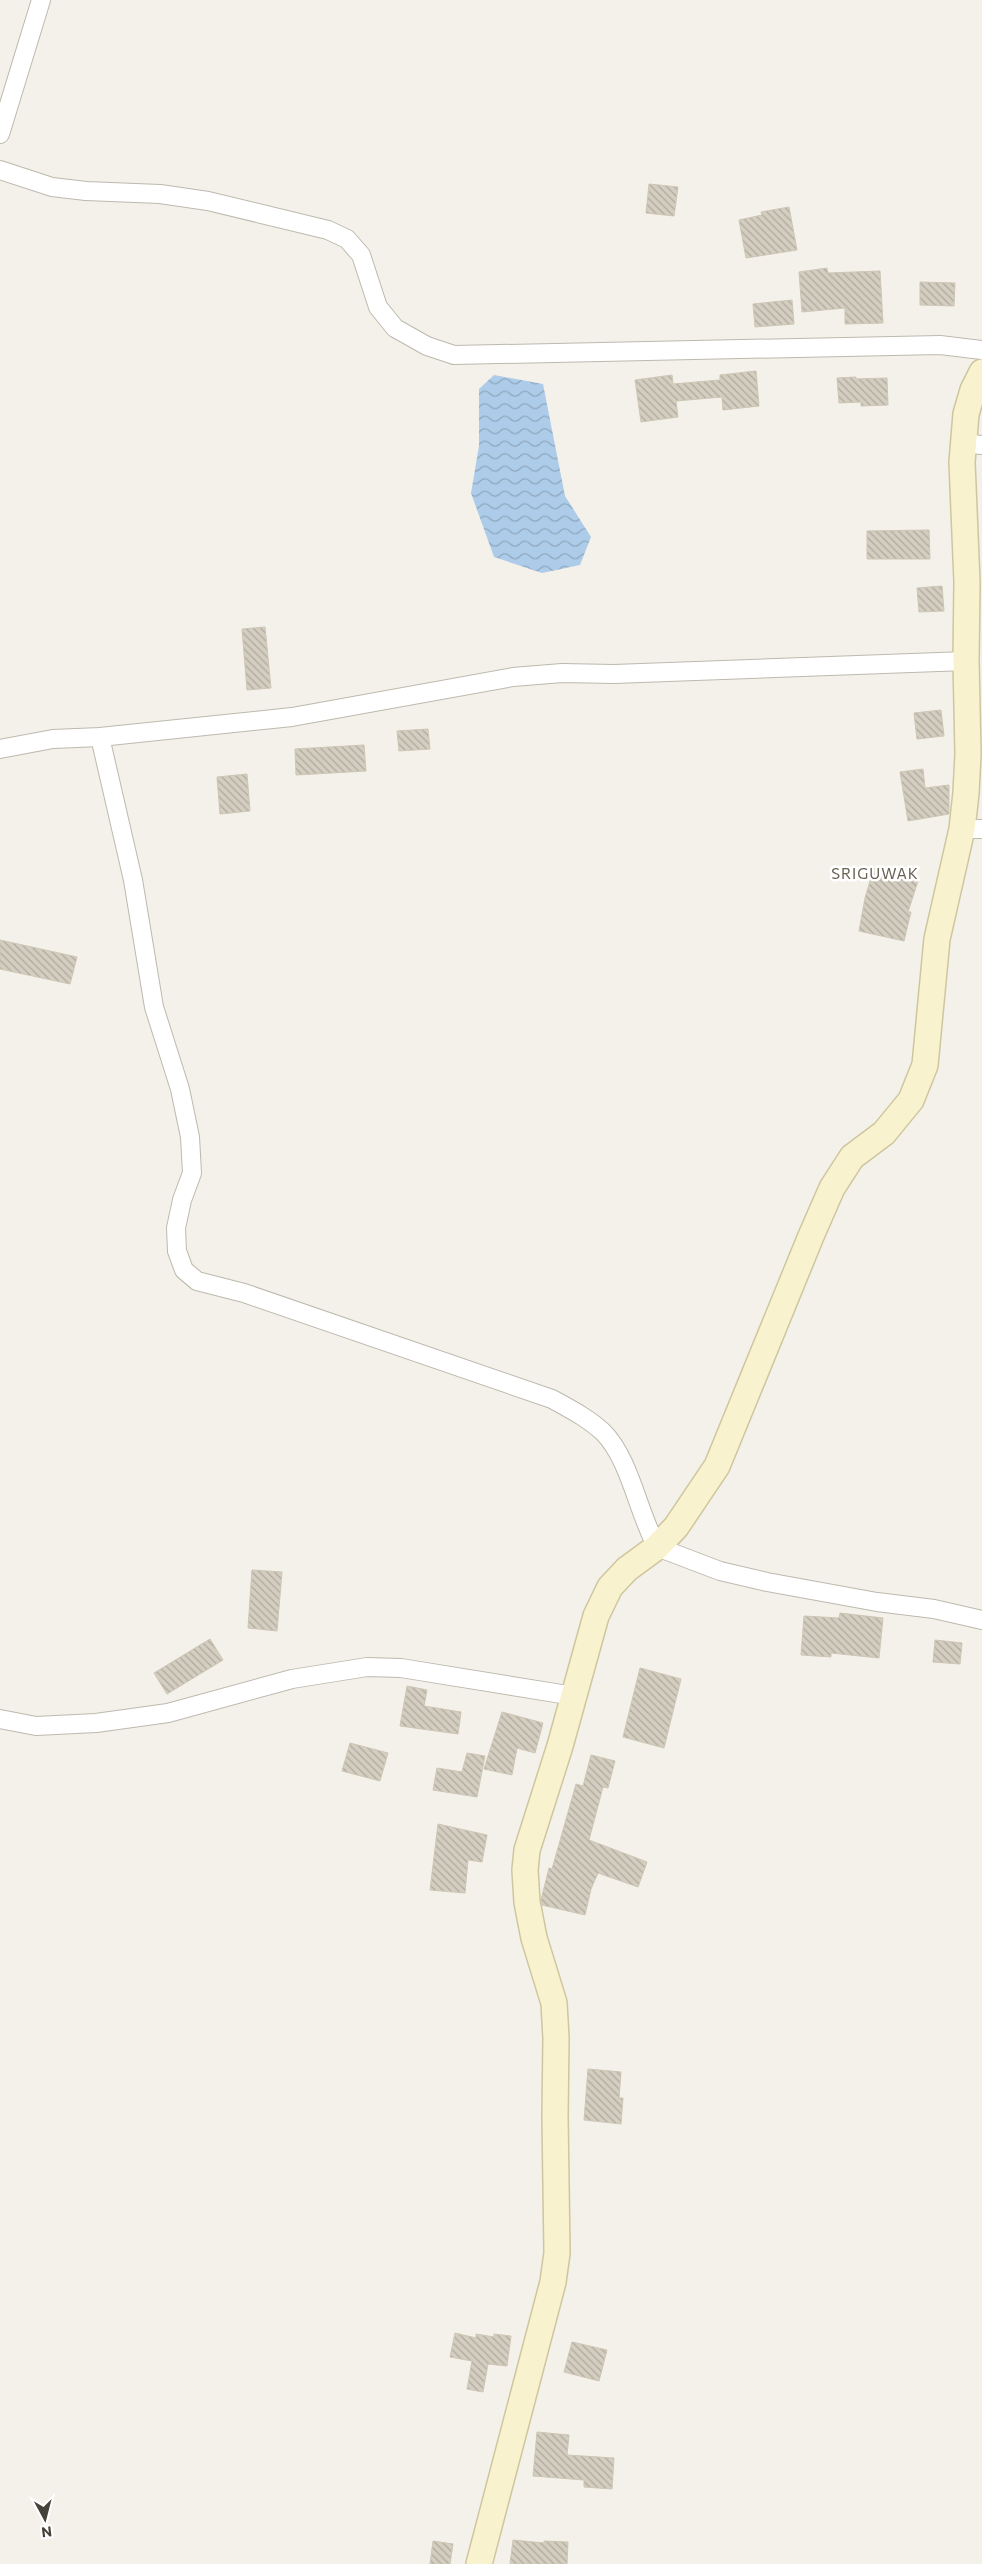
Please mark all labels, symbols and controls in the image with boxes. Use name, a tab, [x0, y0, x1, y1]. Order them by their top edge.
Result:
district label: SRIGUWAK	[831, 864, 919, 882]
north arrow	[20, 2494, 70, 2544]
text: N	[40, 2523, 53, 2541]

